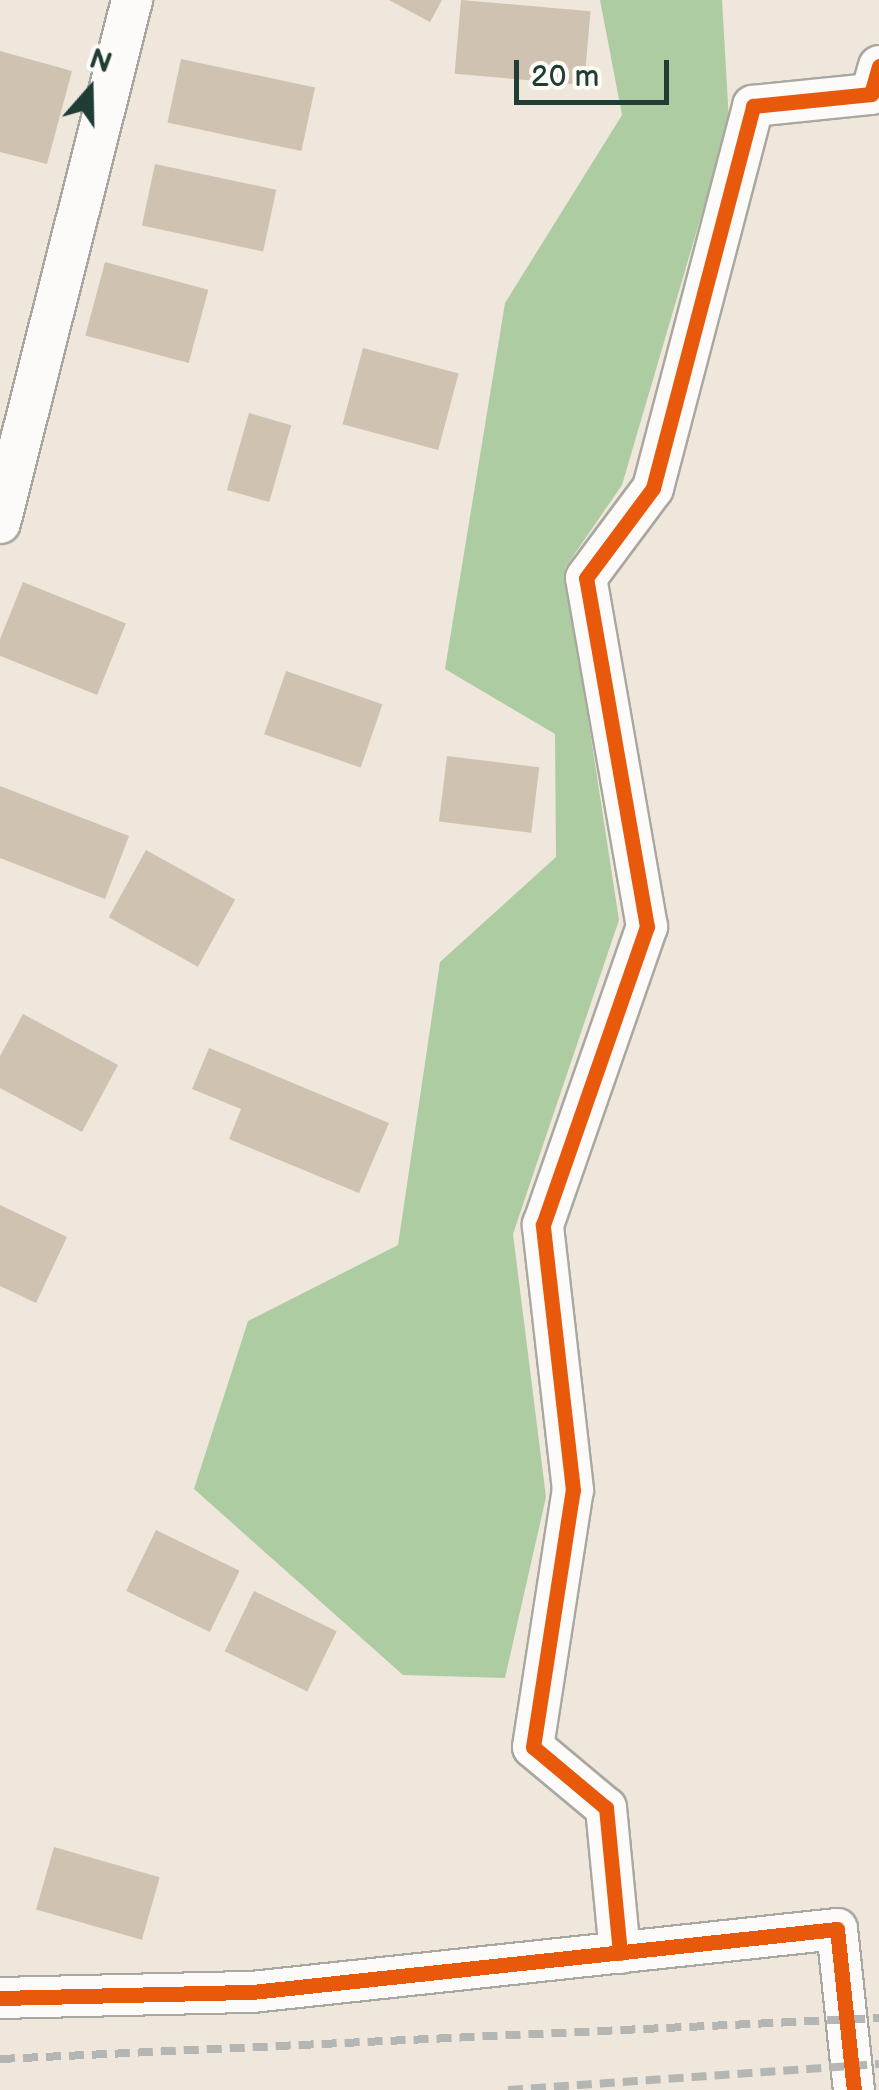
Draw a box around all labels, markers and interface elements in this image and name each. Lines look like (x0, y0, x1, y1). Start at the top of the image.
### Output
north arrow (40, 40, 140, 140)
scale bar (519, 40, 674, 102)
text: N (85, 42, 116, 80)
text: 20 m (531, 59, 599, 95)

